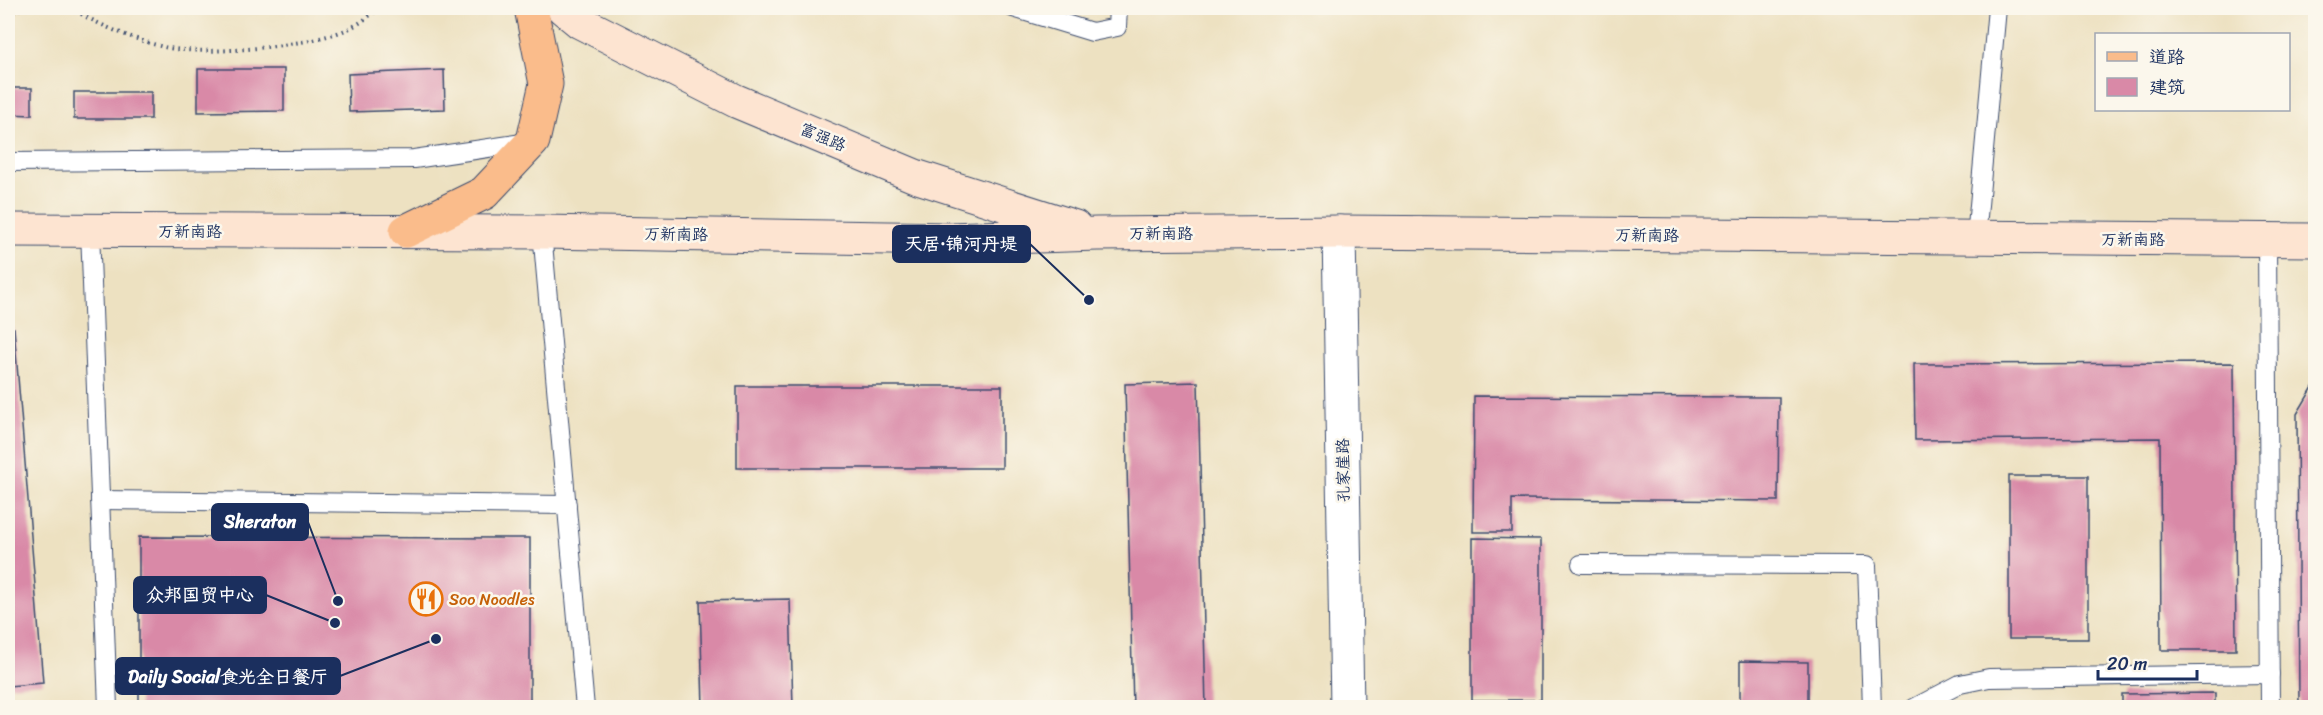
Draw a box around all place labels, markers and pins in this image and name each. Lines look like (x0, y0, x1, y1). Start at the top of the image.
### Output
callout: 天居·锦河丹堤 (893, 226, 1030, 262)
callout: Sheraton (212, 504, 308, 540)
callout: 众邦国贸中心 (134, 577, 266, 613)
restaurant icon: Soo Noodles (408, 581, 444, 617)
place label: Soo Noodles (449, 585, 535, 614)
callout: Daily Social食光全日餐厅 (116, 658, 340, 694)

